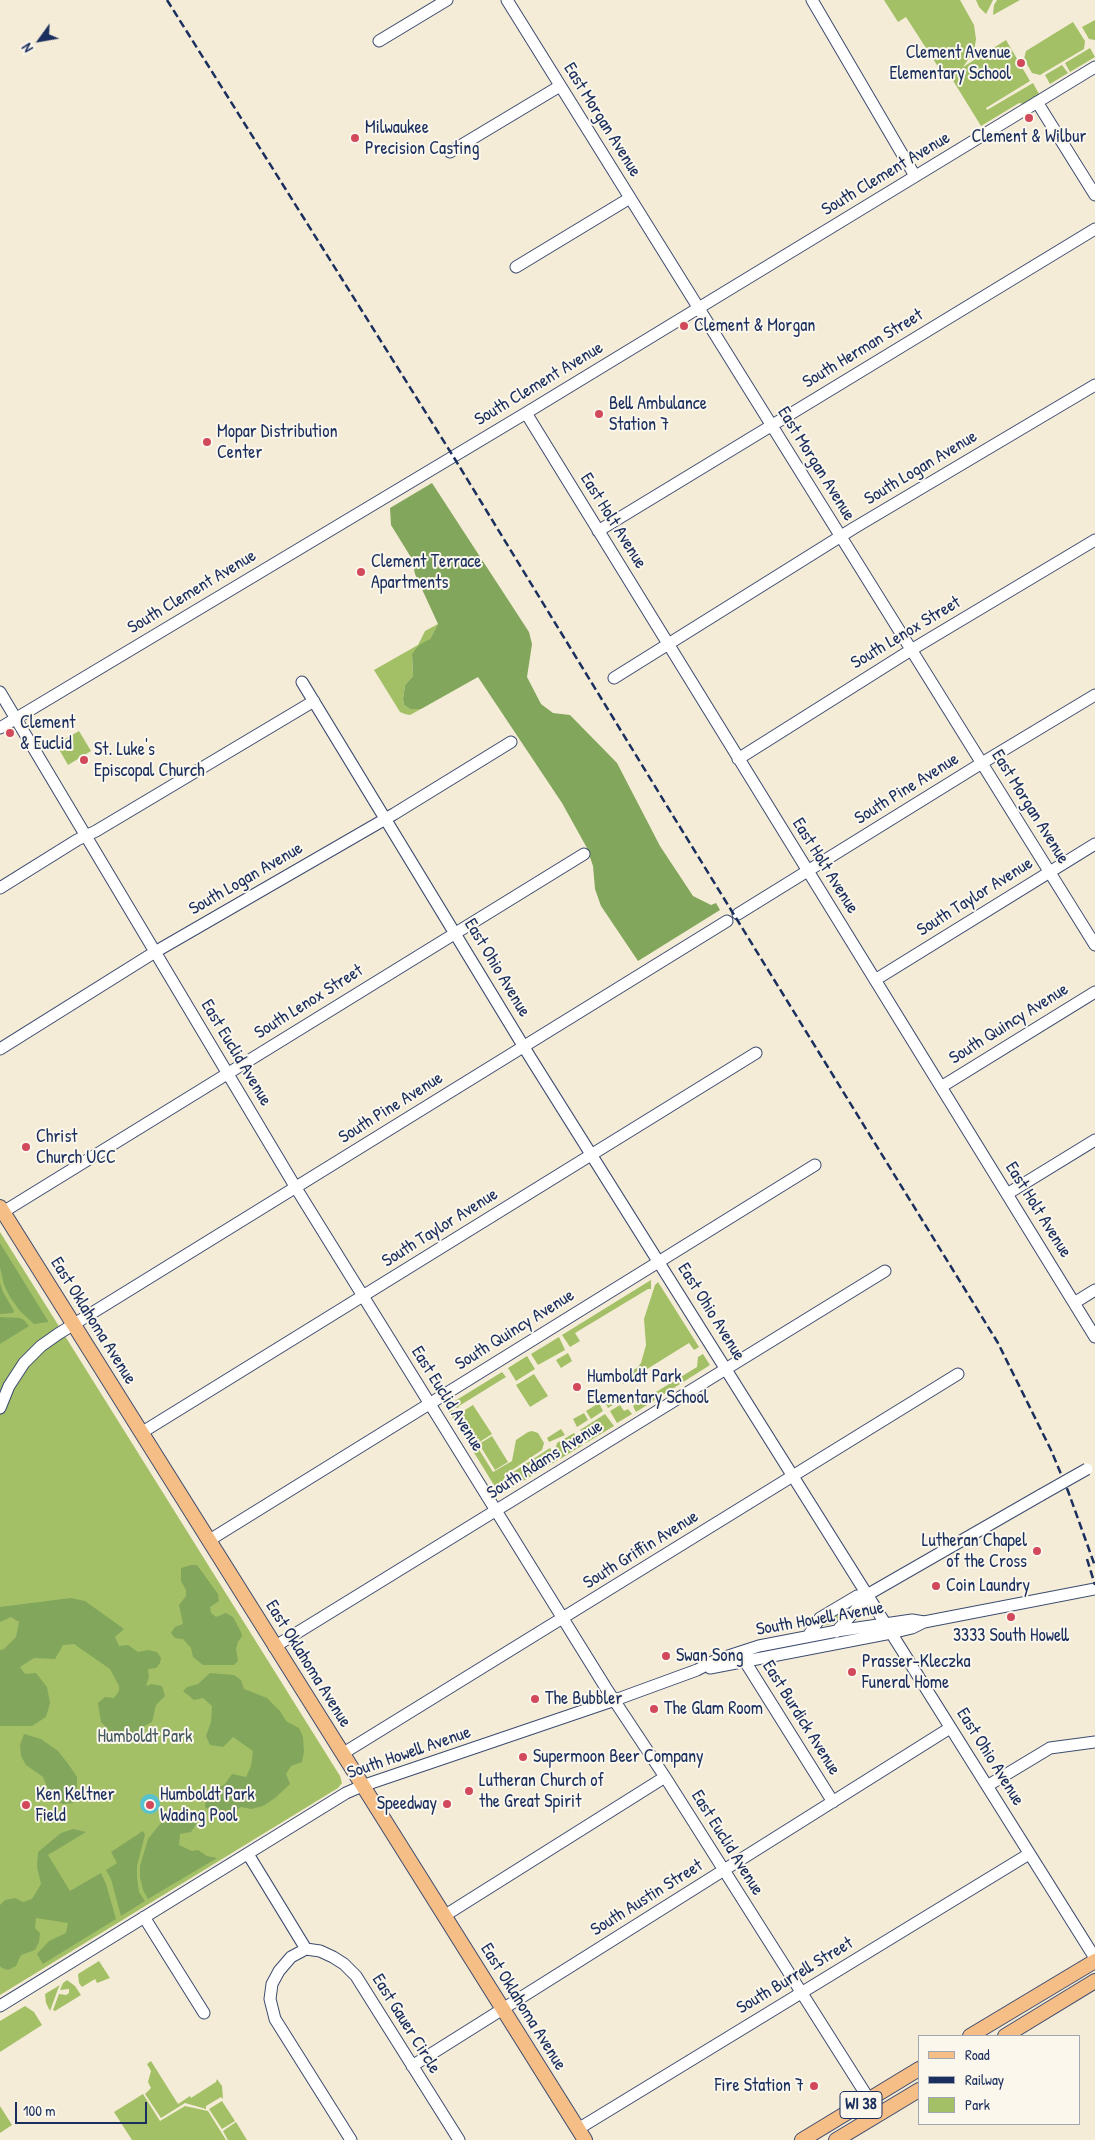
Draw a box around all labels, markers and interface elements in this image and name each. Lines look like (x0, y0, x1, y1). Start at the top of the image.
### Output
north arrow (15, 15, 65, 65)
text: N (17, 40, 37, 56)
place label: Clement Avenue Elementary School (890, 42, 1011, 84)
marker: Clement Avenue Elementary School (1015, 57, 1027, 69)
street label: East Morgan Avenue (558, 59, 646, 181)
marker: Clement & Wilbur (1023, 112, 1035, 124)
place label: Milwaukee Precision Casting (365, 117, 479, 160)
place label: Clement & Wilbur (972, 126, 1086, 148)
street label: South Clement Avenue (818, 127, 954, 221)
marker: Milwaukee Precision Casting (349, 132, 361, 144)
street label: South Herman Street (799, 305, 927, 393)
place label: Clement & Morgan (694, 315, 815, 337)
marker: Clement & Morgan (678, 320, 690, 332)
street label: South Clement Avenue (471, 337, 607, 431)
place label: Bell Ambulance Station 7 (609, 393, 707, 436)
street label: East Morgan Avenue (772, 403, 860, 525)
marker: Bell Ambulance Station 7 (593, 408, 605, 420)
place label: Mopar Distribution Center (217, 421, 338, 464)
street label: South Logan Avenue (861, 426, 981, 510)
marker: Mopar Distribution Center (201, 436, 213, 448)
street label: East Holt Avenue (575, 469, 651, 573)
street label: South Clement Avenue (124, 545, 260, 639)
place label: Clement Terrace Apartments (371, 551, 481, 594)
marker: Clement Terrace Apartments (355, 566, 367, 578)
street label: South Lenox Street (847, 592, 965, 674)
place label: Clement & Euclid (20, 712, 76, 754)
marker: Clement & Euclid (4, 727, 16, 739)
place label: St. Luke's Episcopal Church (94, 739, 205, 782)
street label: East Morgan Avenue (986, 746, 1074, 868)
street label: South Pine Avenue (851, 748, 963, 830)
marker: St. Luke's Episcopal Church (78, 754, 90, 766)
street label: East Holt Avenue (787, 814, 863, 918)
street label: South Logan Avenue (185, 838, 307, 920)
street label: South Taylor Avenue (913, 853, 1037, 941)
street label: East Ohio Avenue (459, 915, 535, 1021)
street label: South Lenox Street (251, 960, 367, 1044)
street label: South Quincy Avenue (946, 979, 1072, 1069)
street label: East Euclid Avenue (196, 996, 276, 1110)
street label: South Pine Avenue (335, 1067, 447, 1149)
place label: Christ Church UCC (36, 1126, 116, 1168)
marker: Christ Church UCC (20, 1141, 32, 1153)
street label: East Holt Avenue (1000, 1158, 1076, 1262)
street label: South Taylor Avenue (378, 1184, 502, 1272)
street label: East Oklahoma Avenue (45, 1254, 141, 1388)
street label: East Ohio Avenue (672, 1259, 750, 1365)
street label: South Quincy Avenue (452, 1285, 578, 1375)
street label: East Euclid Avenue (406, 1342, 488, 1456)
place label: Humboldt Park Elementary School (587, 1366, 708, 1408)
marker: Humboldt Park Elementary School (571, 1381, 583, 1393)
street label: South Adams Avenue (483, 1416, 607, 1504)
street label: South Griffin Avenue (579, 1506, 703, 1594)
place label: Lutheran Chapel of the Cross (922, 1530, 1027, 1572)
marker: Lutheran Chapel of the Cross (1031, 1545, 1043, 1557)
place label: Coin Laundry (946, 1575, 1030, 1597)
marker: Coin Laundry (930, 1580, 942, 1592)
street label: East Oklahoma Avenue (260, 1597, 356, 1731)
street label: South Howell Avenue (754, 1597, 886, 1641)
marker: 3333 South Howell (1005, 1611, 1017, 1623)
place label: 3333 South Howell (953, 1625, 1069, 1647)
place label: Swan Song (676, 1645, 744, 1667)
marker: Swan Song (660, 1650, 672, 1662)
place label: Prasser-Kleczka Funeral Home (862, 1651, 970, 1694)
street label: East Burdick Avenue (757, 1657, 845, 1779)
marker: Prasser-Kleczka Funeral Home (846, 1666, 858, 1678)
place label: The Bubbler (545, 1688, 622, 1710)
marker: The Bubbler (529, 1693, 541, 1705)
place label: The Glam Room (664, 1698, 763, 1720)
marker: The Glam Room (648, 1703, 660, 1715)
street label: East Ohio Avenue (951, 1704, 1029, 1810)
street label: South Howell Avenue (344, 1722, 474, 1784)
park label: Humboldt Park (98, 1726, 192, 1748)
place label: Supermoon Beer Company (533, 1746, 704, 1768)
marker: Supermoon Beer Company (517, 1751, 529, 1763)
place label: Lutheran Church of the Great Spirit (479, 1770, 604, 1812)
place label: Ken Keltner Field (36, 1784, 115, 1826)
place label: Humboldt Park Wading Pool (160, 1784, 255, 1826)
marker: Lutheran Church of the Great Spirit (463, 1785, 475, 1797)
street label: East Euclid Avenue (686, 1786, 768, 1900)
place label: Speedway (377, 1793, 437, 1815)
marker: Speedway (441, 1798, 453, 1810)
marker: Ken Keltner Field (20, 1799, 32, 1811)
marker: Humboldt Park Wading Pool (144, 1799, 156, 1811)
street label: South Austin Street (587, 1855, 707, 1941)
street label: South Burrell Street (733, 1933, 857, 2019)
street label: East Oklahoma Avenue (475, 1940, 571, 2074)
street label: East Gauer Circle (367, 1970, 445, 2078)
legend (918, 2035, 1080, 2125)
text: Road (965, 2044, 990, 2065)
text: Railway (965, 2069, 1004, 2090)
place label: Fire Station 7 (715, 2075, 804, 2097)
marker: Fire Station 7 (808, 2080, 820, 2092)
scale bar (18, 2092, 150, 2124)
road number: WI 38 (840, 2092, 882, 2118)
text: Park (965, 2094, 990, 2115)
text: 100 m (23, 2100, 56, 2121)

